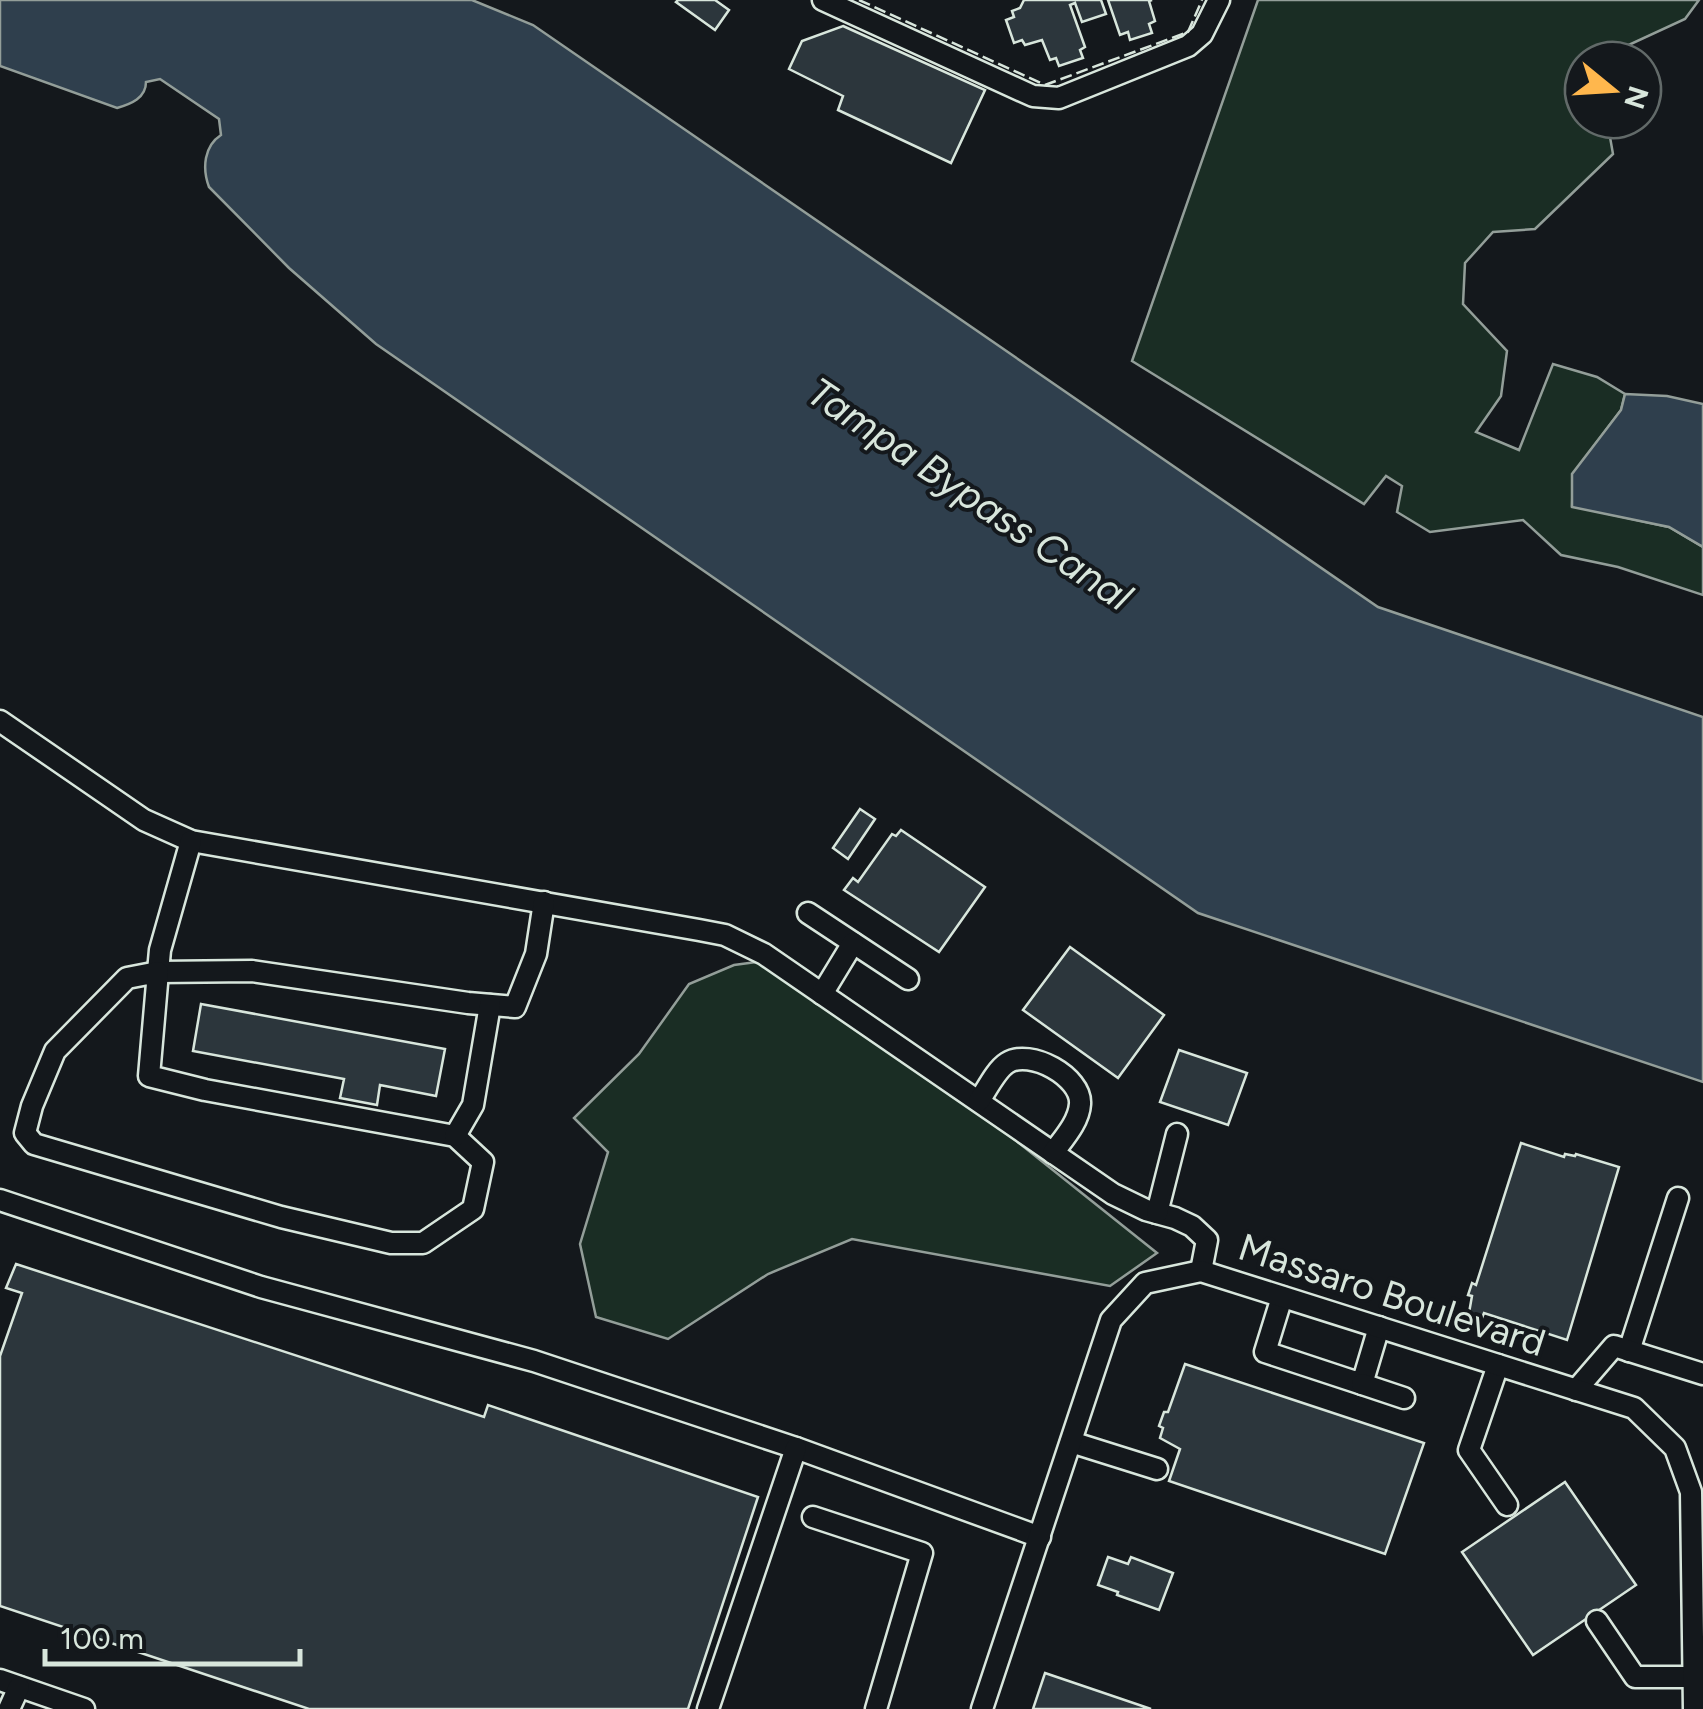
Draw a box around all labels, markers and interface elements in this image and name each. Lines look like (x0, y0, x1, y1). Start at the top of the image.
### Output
north arrow (1563, 40, 1663, 140)
text: N (1617, 82, 1656, 113)
water label: Tampa Bypass Canal (799, 368, 1142, 621)
street label: Massaro Boulevard (1233, 1224, 1551, 1366)
scale bar (45, 1604, 300, 1666)
text: 100 m (60, 1620, 144, 1657)

